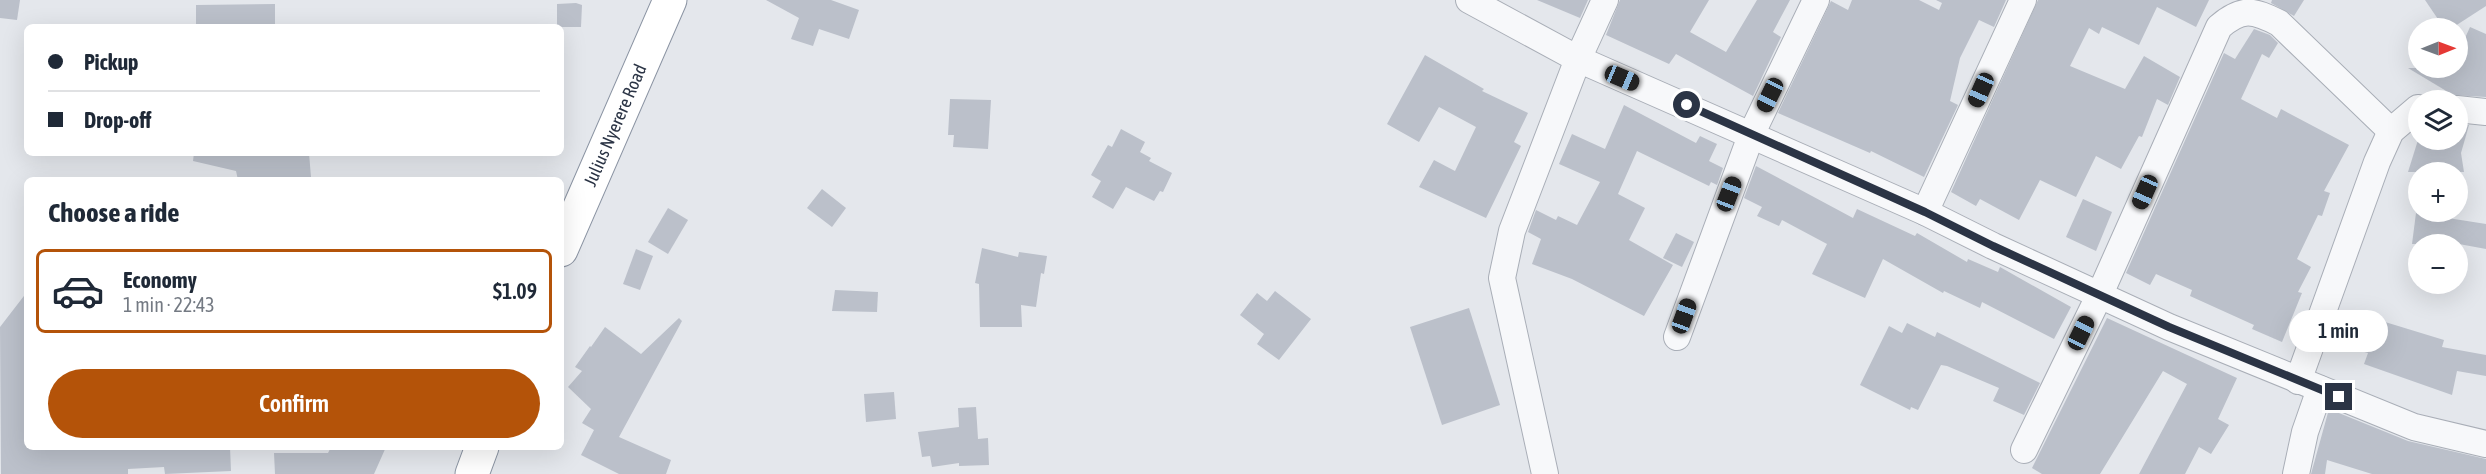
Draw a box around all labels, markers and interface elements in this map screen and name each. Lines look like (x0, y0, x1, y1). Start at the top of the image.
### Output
north arrow (2408, 18, 2468, 78)
map controls (2408, 18, 2468, 294)
text: Pickup (84, 49, 139, 75)
street label: Julius Nyerere Road (579, 61, 651, 189)
car (1602, 63, 1642, 93)
car (1965, 70, 1997, 110)
car (1754, 75, 1786, 115)
button: layers (2408, 90, 2468, 150)
route start (1673, 91, 1700, 118)
text: Drop-off (84, 107, 151, 133)
button: + (2408, 162, 2468, 222)
car (2129, 172, 2161, 212)
car (1714, 174, 1744, 214)
text: Choose a ride (48, 197, 180, 228)
button: − (2408, 234, 2468, 294)
icon: car (51, 264, 105, 318)
text: Economy (123, 267, 197, 293)
text: $1.09 (493, 278, 537, 304)
text: 1 min · 22:43 (123, 293, 215, 316)
car (1669, 296, 1699, 336)
callout: 1 min (2290, 310, 2388, 352)
car (2065, 313, 2097, 353)
text: 1 min (2318, 319, 2359, 342)
button: Confirm (48, 369, 540, 438)
route end (2325, 383, 2352, 410)

